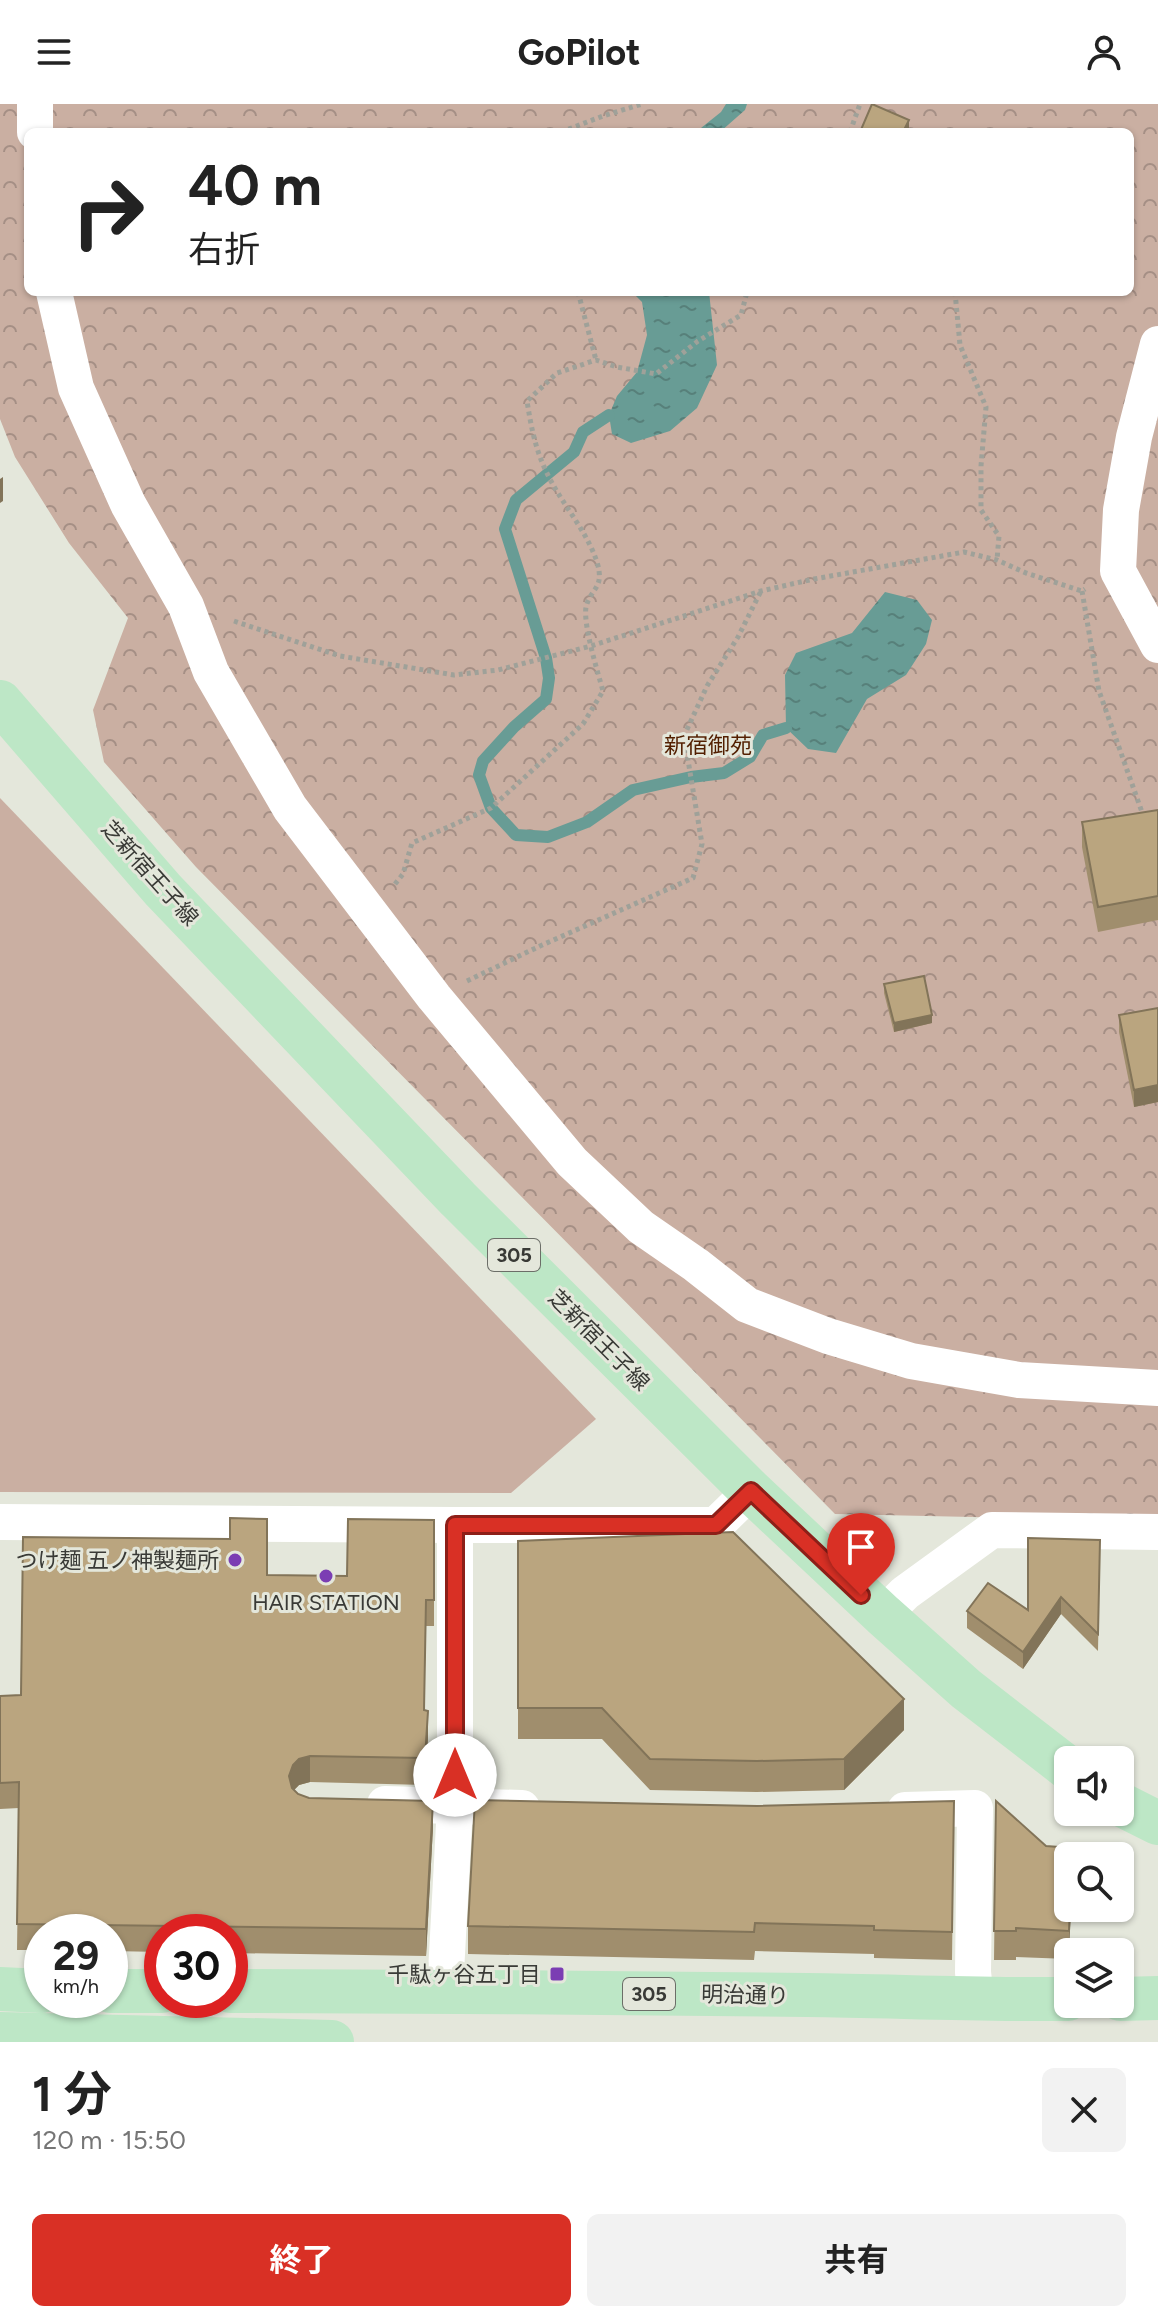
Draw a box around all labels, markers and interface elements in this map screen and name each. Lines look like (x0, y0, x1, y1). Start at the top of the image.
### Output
icon: menu (32, 30, 76, 74)
icon: person (1082, 30, 1126, 74)
text: GoPilot (517, 31, 641, 74)
text: 40 m (188, 152, 322, 219)
icon: right (56, 160, 160, 264)
text: 右折 (188, 228, 260, 271)
park label: 新宿御苑 (664, 732, 752, 759)
street label: 芝新宿王子線 (96, 815, 204, 931)
road number: 305 (488, 1239, 540, 1271)
street label: 芝新宿王子線 (543, 1284, 655, 1396)
pin (827, 1513, 895, 1595)
icon: arrive (839, 1525, 883, 1569)
place label: つけ麺 五ノ神製麺所 (16, 1547, 219, 1574)
marker: つけ麺 五ノ神製麺所 (226, 1551, 244, 1569)
marker: HAIR STATION (317, 1567, 335, 1585)
place label: HAIR STATION (252, 1589, 400, 1616)
position arrow (413, 1733, 497, 1817)
map controls (1054, 1746, 1134, 2018)
button: sound (1054, 1746, 1134, 1826)
button: search (1054, 1842, 1134, 1922)
speed limit sign: 30 (144, 1914, 248, 2018)
text: 29 (53, 1932, 99, 1980)
button: layers (1054, 1938, 1134, 2018)
place label: 千駄ヶ谷五丁目 (387, 1961, 541, 1988)
marker: 千駄ヶ谷五丁目 (548, 1965, 566, 1983)
text: km/h (53, 1974, 99, 1998)
road number: 305 (623, 1978, 675, 2010)
street label: 明治通り (701, 1981, 789, 2009)
text: 1 分 (32, 2065, 112, 2123)
button: close (1042, 2068, 1126, 2152)
text: 120 m · 15:50 (32, 2124, 186, 2156)
button: 終了 (32, 2214, 571, 2306)
button: 共有 (587, 2214, 1126, 2306)

